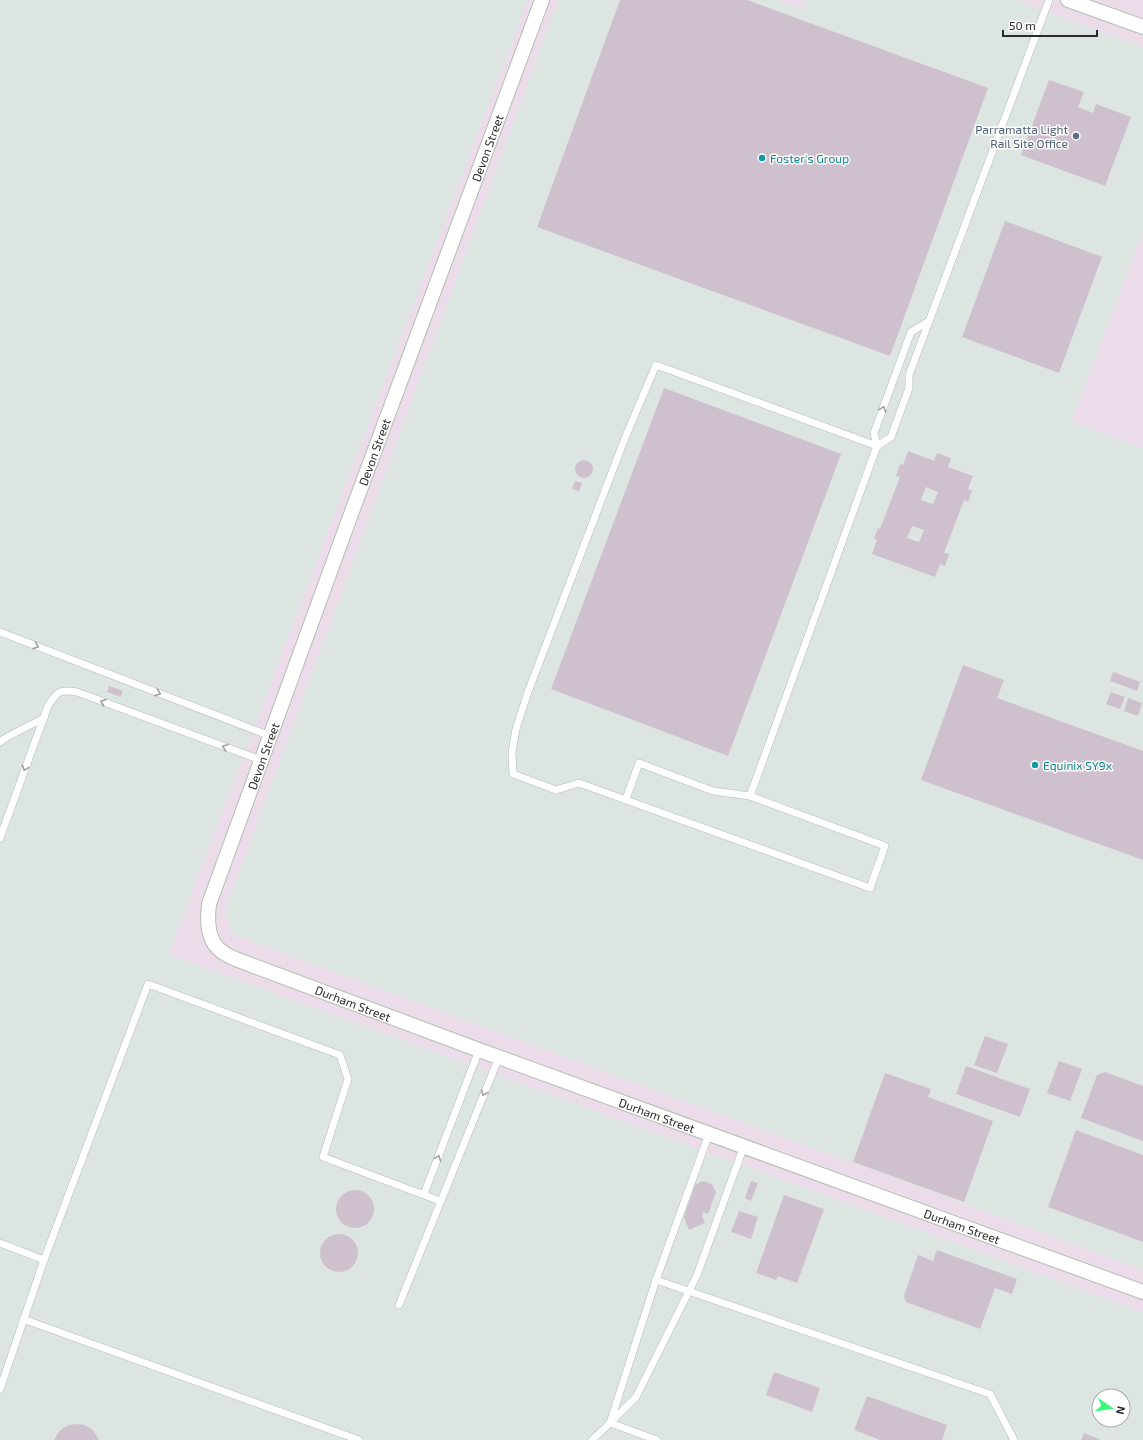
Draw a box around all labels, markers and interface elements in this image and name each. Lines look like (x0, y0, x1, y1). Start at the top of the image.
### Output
scale bar (1003, 12, 1097, 38)
text: 50 m (1009, 18, 1036, 32)
street label: Devon Street (468, 112, 506, 184)
place label: Parramatta Light Rail Site Office (975, 122, 1068, 150)
marker: Parramatta Light Rail Site Office (1071, 131, 1081, 141)
place label: Foster's Group (770, 151, 849, 165)
marker: Foster's Group (757, 153, 767, 163)
one-way arrow (878, 406, 886, 413)
street label: Devon Street (355, 416, 393, 488)
one-way arrow (33, 642, 40, 650)
one-way arrow (154, 688, 161, 696)
one-way arrow (99, 698, 106, 706)
street label: Devon Street (244, 720, 282, 792)
one-way arrow (221, 743, 228, 751)
place label: Equinix SY9x (1043, 758, 1113, 772)
marker: Equinix SY9x (1030, 760, 1040, 770)
one-way arrow (22, 765, 30, 772)
street label: Durham Street (313, 982, 393, 1024)
one-way arrow (481, 1089, 489, 1097)
street label: Durham Street (617, 1095, 697, 1135)
one-way arrow (433, 1154, 441, 1161)
street label: Durham Street (922, 1206, 1002, 1246)
north arrow (1091, 1388, 1131, 1428)
text: N (1114, 1405, 1128, 1416)

